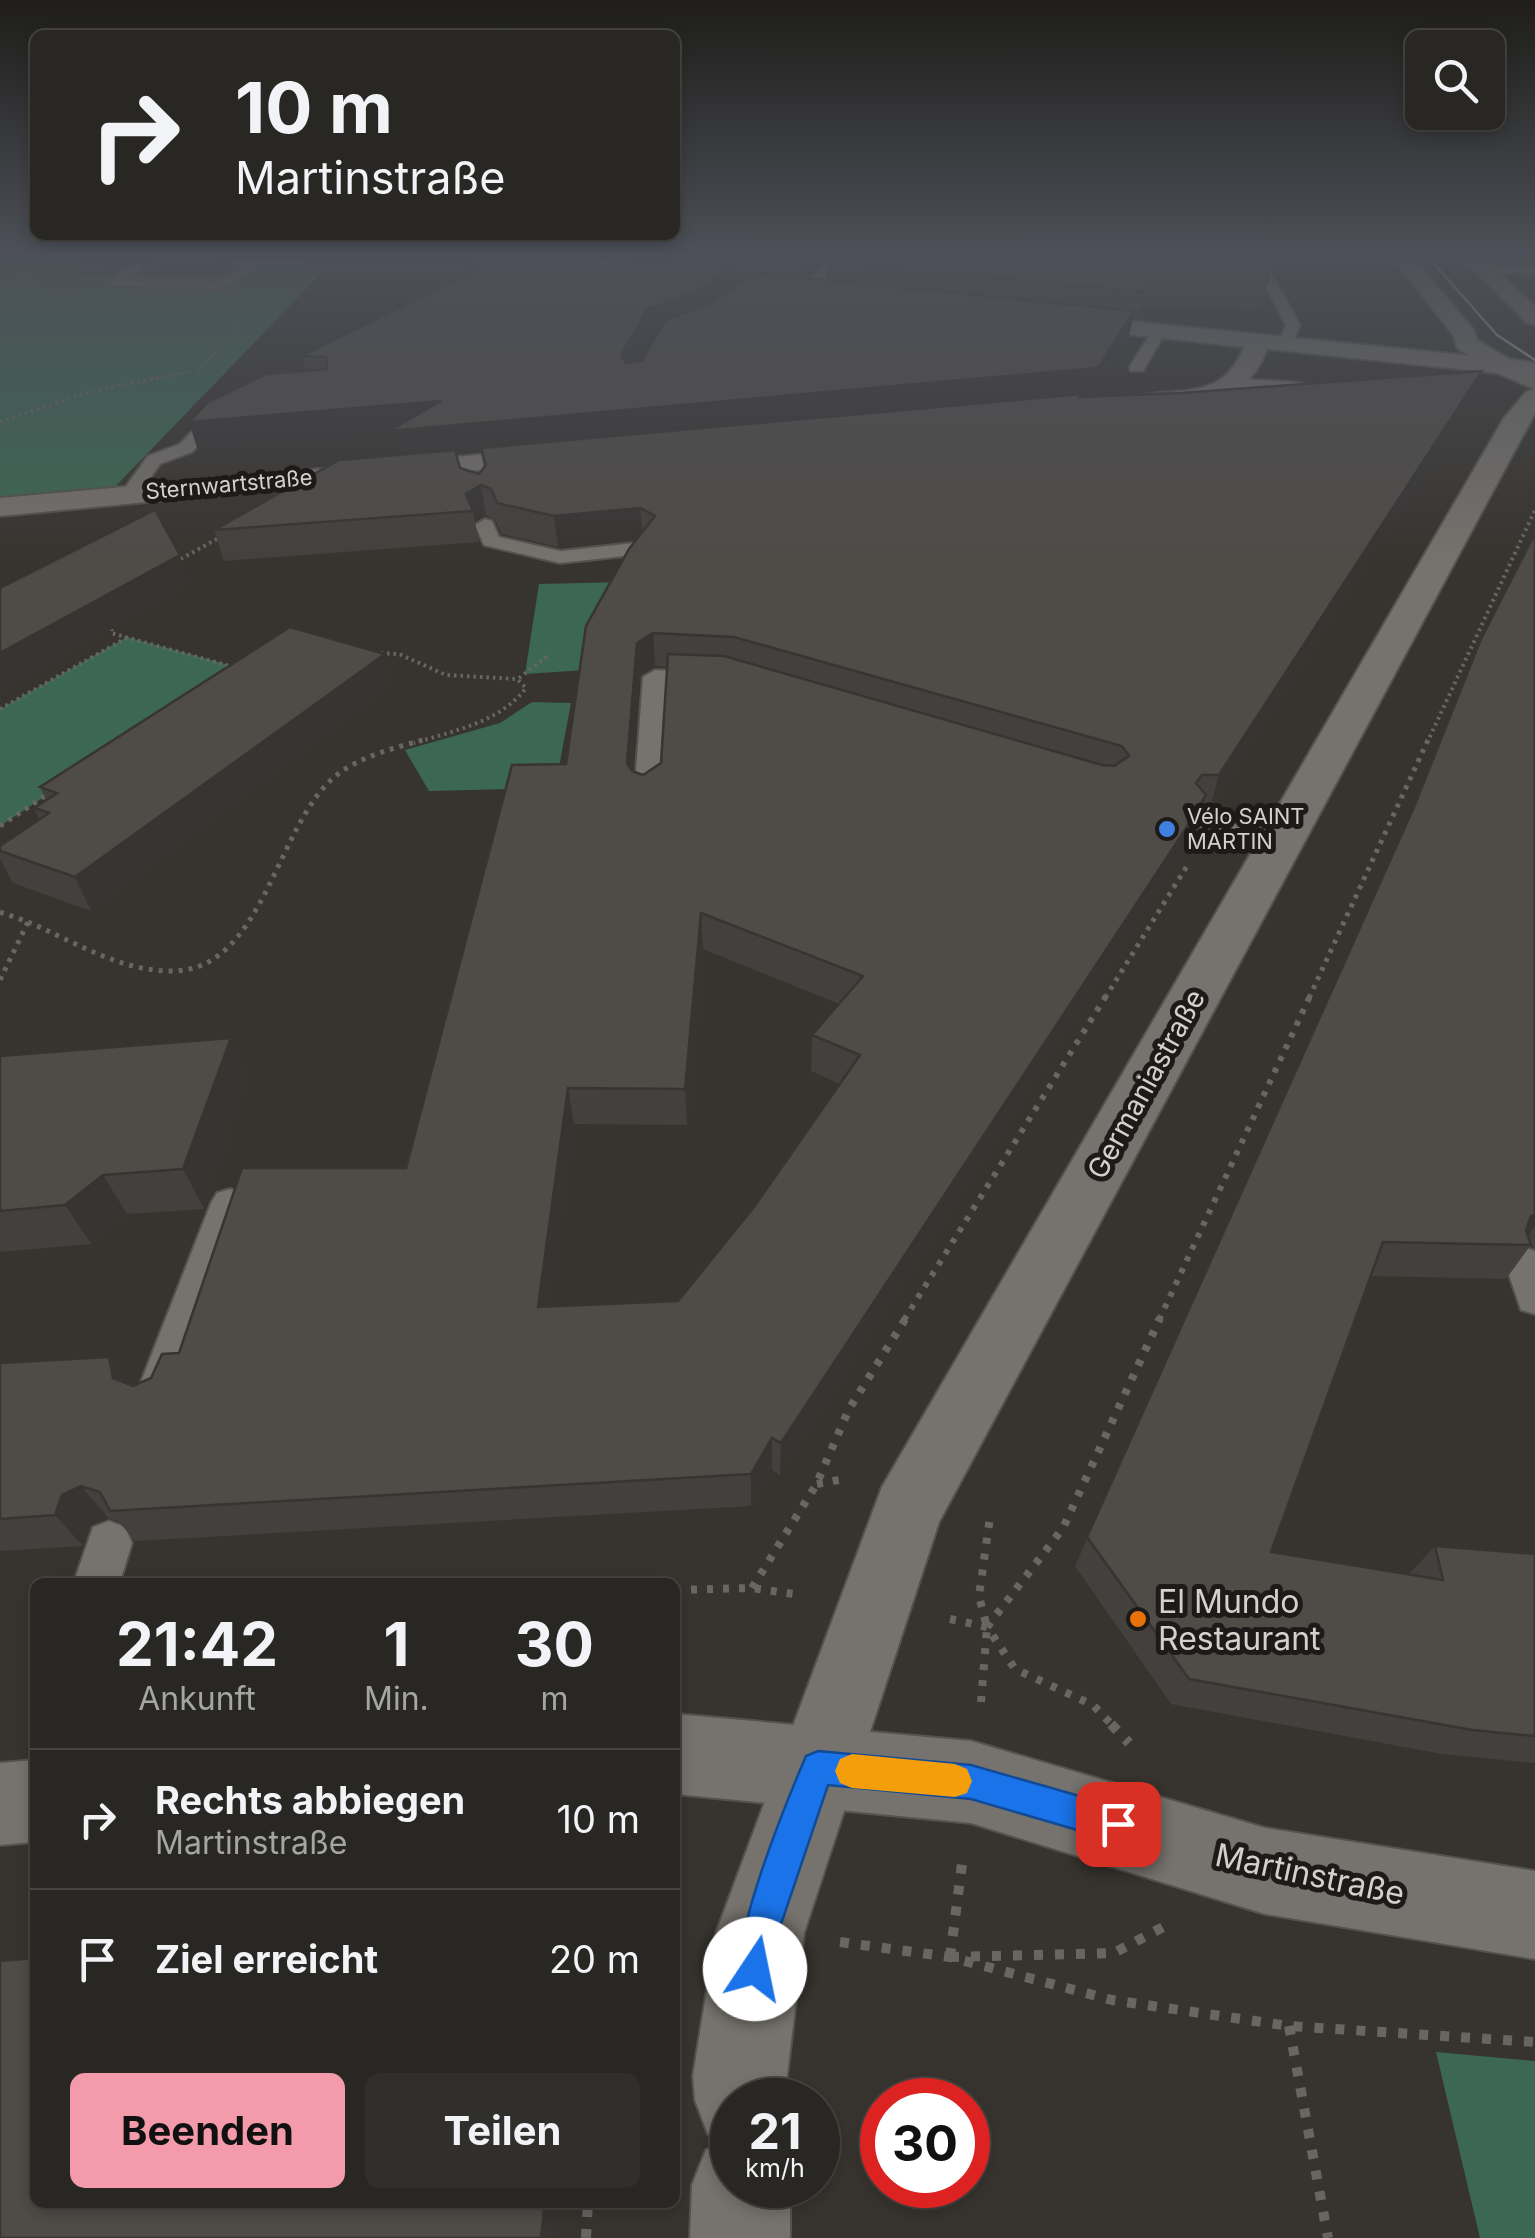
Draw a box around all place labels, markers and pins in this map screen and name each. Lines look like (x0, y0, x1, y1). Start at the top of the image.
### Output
place label: Vélo SAINT MARTIN (1187, 803, 1305, 854)
marker: Vélo SAINT MARTIN (1156, 818, 1178, 840)
place label: El Mundo Restaurant (1158, 1582, 1321, 1658)
marker: El Mundo Restaurant (1127, 1608, 1149, 1630)
pin (1076, 1782, 1161, 1867)

